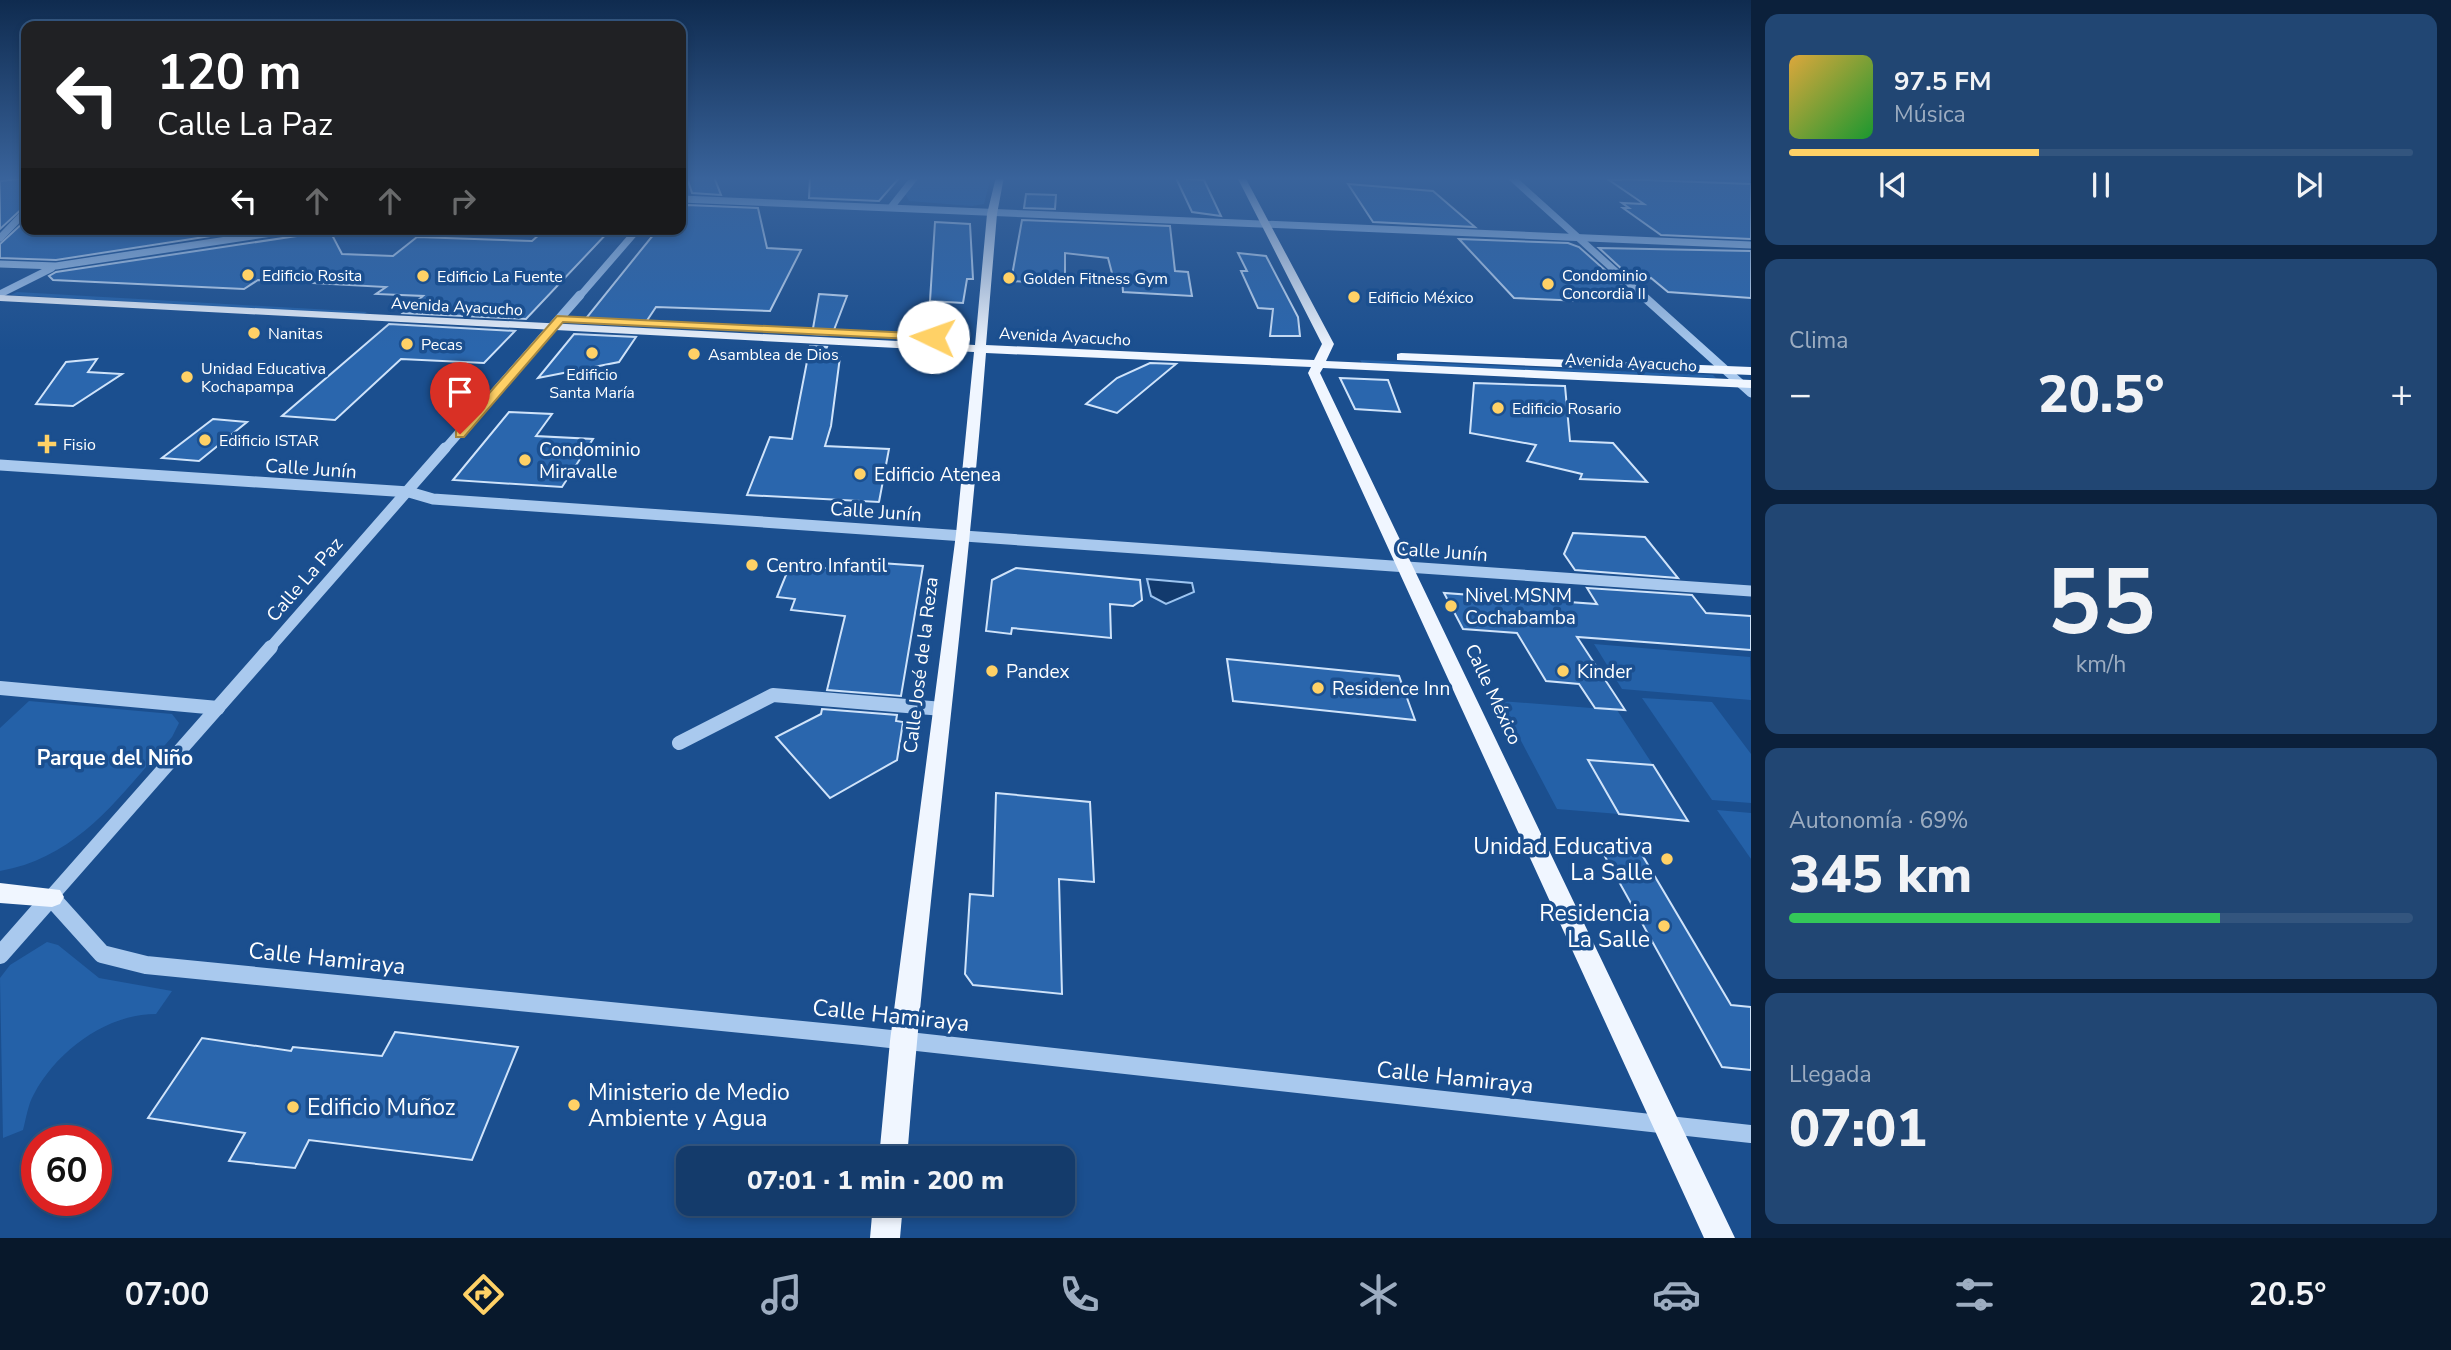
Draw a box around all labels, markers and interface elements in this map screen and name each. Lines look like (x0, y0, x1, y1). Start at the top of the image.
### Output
text: 120 m (157, 39, 301, 106)
icon: left (42, 49, 133, 140)
text: 97.5 FM (1894, 64, 1991, 99)
text: Música (1894, 99, 1966, 130)
text: Calle La Paz (157, 103, 333, 146)
icon: previous (1874, 166, 1912, 204)
icon: pause (2082, 166, 2120, 204)
icon: next (2290, 166, 2328, 204)
icon: left (225, 182, 263, 220)
icon: ahead (298, 182, 336, 220)
icon: ahead (371, 182, 409, 220)
icon: right (444, 182, 482, 220)
place label: Edificio Rosita (262, 265, 362, 287)
place label: Condominio Concordia II (1562, 265, 1648, 305)
place label: Edificio La Fuente (437, 266, 563, 288)
marker: Edificio Rosita (240, 267, 256, 283)
marker: Edificio La Fuente (415, 268, 431, 284)
place label: Golden Fitness Gym (1023, 268, 1168, 290)
marker: Golden Fitness Gym (1001, 270, 1017, 286)
marker: Condominio Concordia II (1540, 276, 1556, 292)
place label: Edificio México (1368, 287, 1474, 309)
marker: Edificio México (1346, 289, 1362, 305)
street label: Avenida Ayacucho (390, 293, 524, 321)
position arrow (896, 300, 970, 374)
place label: Nanitas (268, 323, 323, 345)
street label: Avenida Ayacucho (998, 323, 1132, 351)
marker: Nanitas (246, 325, 262, 341)
text: Clima (1789, 325, 1849, 356)
place label: Pecas (421, 334, 463, 356)
marker: Pecas (399, 336, 415, 352)
place label: Asamblea de Dios (708, 344, 839, 366)
marker: Edificio Santa María (584, 345, 600, 361)
marker: Asamblea de Dios (686, 346, 702, 362)
street label: Avenida Ayacucho (1564, 349, 1698, 377)
place label: Unidad Educativa Kochapampa (201, 358, 326, 398)
text: 20.5° (2037, 359, 2165, 430)
pin (430, 362, 490, 434)
place label: Edificio Santa María (549, 364, 635, 404)
marker: Unidad Educativa Kochapampa (179, 369, 195, 385)
text: − (1789, 369, 1812, 420)
text: + (2390, 369, 2413, 420)
icon: arrive (441, 373, 479, 411)
place label: Edificio Rosario (1512, 398, 1621, 420)
marker: Edificio Rosario (1490, 400, 1506, 416)
place label: Edificio ISTAR (219, 430, 319, 452)
marker: Edificio ISTAR (197, 432, 213, 448)
marker: Fisio (37, 434, 57, 454)
place label: Fisio (63, 434, 96, 456)
place label: Condominio Miravalle (539, 437, 641, 485)
marker: Condominio Miravalle (517, 452, 533, 468)
street label: Calle Junín (264, 453, 357, 485)
place label: Edificio Atenea (874, 462, 1001, 488)
marker: Edificio Atenea (852, 466, 868, 482)
street label: Calle Junín (829, 496, 922, 528)
street label: Calle La Paz (261, 532, 349, 628)
street label: Calle Junín (1395, 536, 1488, 568)
text: 55 (2046, 541, 2156, 665)
place label: Centro Infantil (766, 553, 888, 579)
marker: Centro Infantil (744, 557, 760, 573)
street label: Calle José de la Reza (897, 575, 945, 755)
place label: Nivel MSNM Cochabamba (1465, 583, 1576, 631)
marker: Nivel MSNM Cochabamba (1443, 598, 1459, 614)
street label: Calle México (1458, 640, 1528, 749)
text: km/h (2076, 649, 2126, 680)
place label: Pandex (1006, 659, 1070, 685)
place label: Kinder (1577, 659, 1632, 685)
marker: Pandex (984, 663, 1000, 679)
marker: Kinder (1555, 663, 1571, 679)
place label: Residence Inn (1332, 676, 1450, 702)
marker: Residence Inn (1310, 680, 1326, 696)
district label: Parque del Niño (37, 744, 193, 772)
text: Autonomía · 69% (1789, 805, 1969, 836)
place label: Unidad Educativa La Salle (1473, 831, 1653, 888)
text: 345 km (1789, 839, 1972, 910)
marker: Unidad Educativa La Salle (1659, 851, 1675, 867)
place label: Residencia La Salle (1539, 898, 1650, 955)
marker: Residencia La Salle (1656, 918, 1672, 934)
street label: Calle Hamiraya (247, 935, 407, 982)
street label: Calle Hamiraya (811, 992, 971, 1039)
street label: Calle Hamiraya (1375, 1054, 1535, 1101)
text: Llegada (1789, 1059, 1872, 1090)
place label: Ministerio de Medio Ambiente y Agua (588, 1077, 790, 1134)
place label: Edificio Muñoz (307, 1092, 456, 1123)
text: 07:01 (1789, 1093, 1927, 1164)
marker: Ministerio de Medio Ambiente y Agua (566, 1097, 582, 1113)
marker: Edificio Muñoz (285, 1099, 301, 1115)
speed limit sign: 60 (21, 1125, 112, 1216)
text: 07:01 · 1 min · 200 m (747, 1163, 1004, 1198)
icon: directions (459, 1270, 508, 1319)
icon: music (757, 1270, 806, 1319)
icon: phone (1055, 1270, 1104, 1319)
icon: climate (1354, 1270, 1403, 1319)
icon: car (1652, 1270, 1701, 1319)
icon: filters (1950, 1270, 1999, 1319)
text: 07:00 (125, 1273, 209, 1316)
text: 20.5° (2249, 1273, 2326, 1316)

